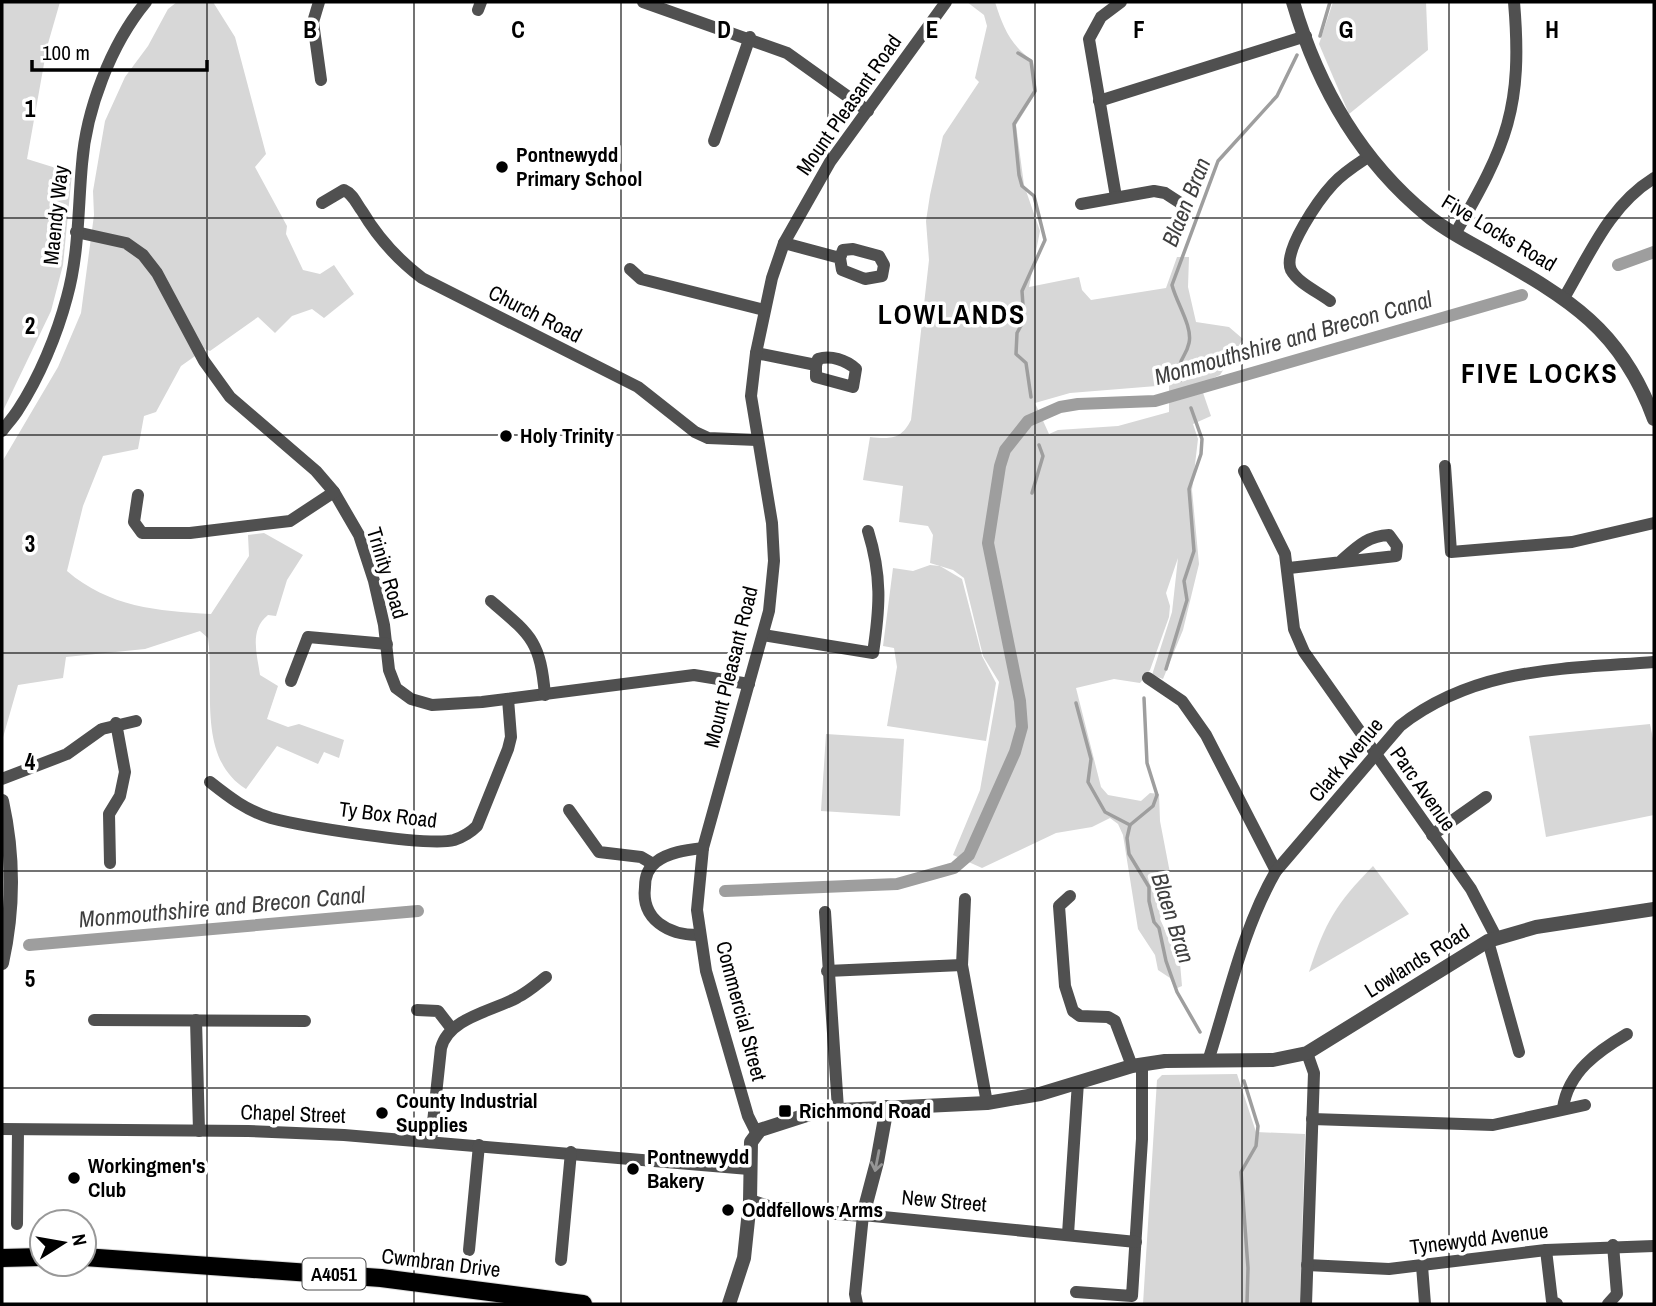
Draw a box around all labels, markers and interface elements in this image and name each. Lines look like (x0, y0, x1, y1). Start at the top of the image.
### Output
text: B (303, 14, 317, 45)
text: C (511, 14, 525, 45)
text: D (717, 14, 731, 45)
text: E (926, 14, 938, 45)
text: F (1133, 14, 1145, 45)
text: G (1339, 14, 1353, 45)
text: H (1545, 14, 1559, 45)
scale bar (32, 28, 206, 72)
street label: Mount Pleasant Road (789, 29, 908, 181)
text: 100 m (42, 38, 90, 67)
text: 1 (25, 93, 36, 124)
place label: Pontnewydd Primary School (516, 140, 642, 193)
water label: Blaen Bran (1154, 153, 1217, 251)
marker: Pontnewydd Primary School (494, 159, 510, 175)
street label: Maendy Way (36, 163, 75, 266)
street label: Five Locks Road (1436, 187, 1562, 278)
street label: Church Road (483, 278, 587, 350)
water label: Monmouthshire and Brecon Canal (1151, 283, 1436, 392)
district label: LOWLANDS (878, 295, 1026, 333)
text: 2 (25, 310, 35, 341)
district label: FIVE LOCKS (1461, 354, 1619, 392)
place label: Holy Trinity (520, 421, 614, 450)
marker: Holy Trinity (498, 428, 514, 444)
street label: Trinity Road (360, 524, 415, 622)
text: 3 (25, 528, 35, 559)
street label: Mount Pleasant Road (696, 583, 765, 751)
street label: Clark Avenue (1302, 711, 1390, 808)
street label: Parc Avenue (1384, 741, 1463, 837)
text: 4 (25, 746, 36, 777)
street label: Ty Box Road (337, 794, 439, 835)
water label: Blaen Bran (1144, 869, 1203, 967)
water label: Monmouthshire and Brecon Canal (78, 878, 367, 934)
street label: Lowlands Road (1359, 917, 1475, 1004)
street label: Commercial Street (709, 938, 774, 1084)
text: 5 (25, 963, 35, 994)
place label: County Industrial Supplies (396, 1086, 538, 1139)
place label: Richmond Road (799, 1096, 931, 1125)
street label: Chapel Street (240, 1097, 346, 1130)
marker: Richmond Road (777, 1103, 793, 1119)
marker: County Industrial Supplies (374, 1105, 390, 1121)
place label: Pontnewydd Bakery (647, 1142, 749, 1195)
one-way arrow (870, 1149, 884, 1172)
place label: Workingmen's Club (88, 1151, 206, 1204)
marker: Pontnewydd Bakery (625, 1161, 641, 1177)
marker: Workingmen's Club (66, 1170, 82, 1186)
street label: New Street (900, 1182, 988, 1219)
place label: Oddfellows Arms (742, 1195, 883, 1224)
marker: Oddfellows Arms (720, 1202, 736, 1218)
north arrow (28, 1208, 98, 1278)
street label: Tynewydd Avenue (1408, 1216, 1550, 1261)
text: N (66, 1232, 94, 1248)
street label: Cwmbran Drive (380, 1241, 502, 1284)
road number: A4051 (302, 1258, 366, 1290)

